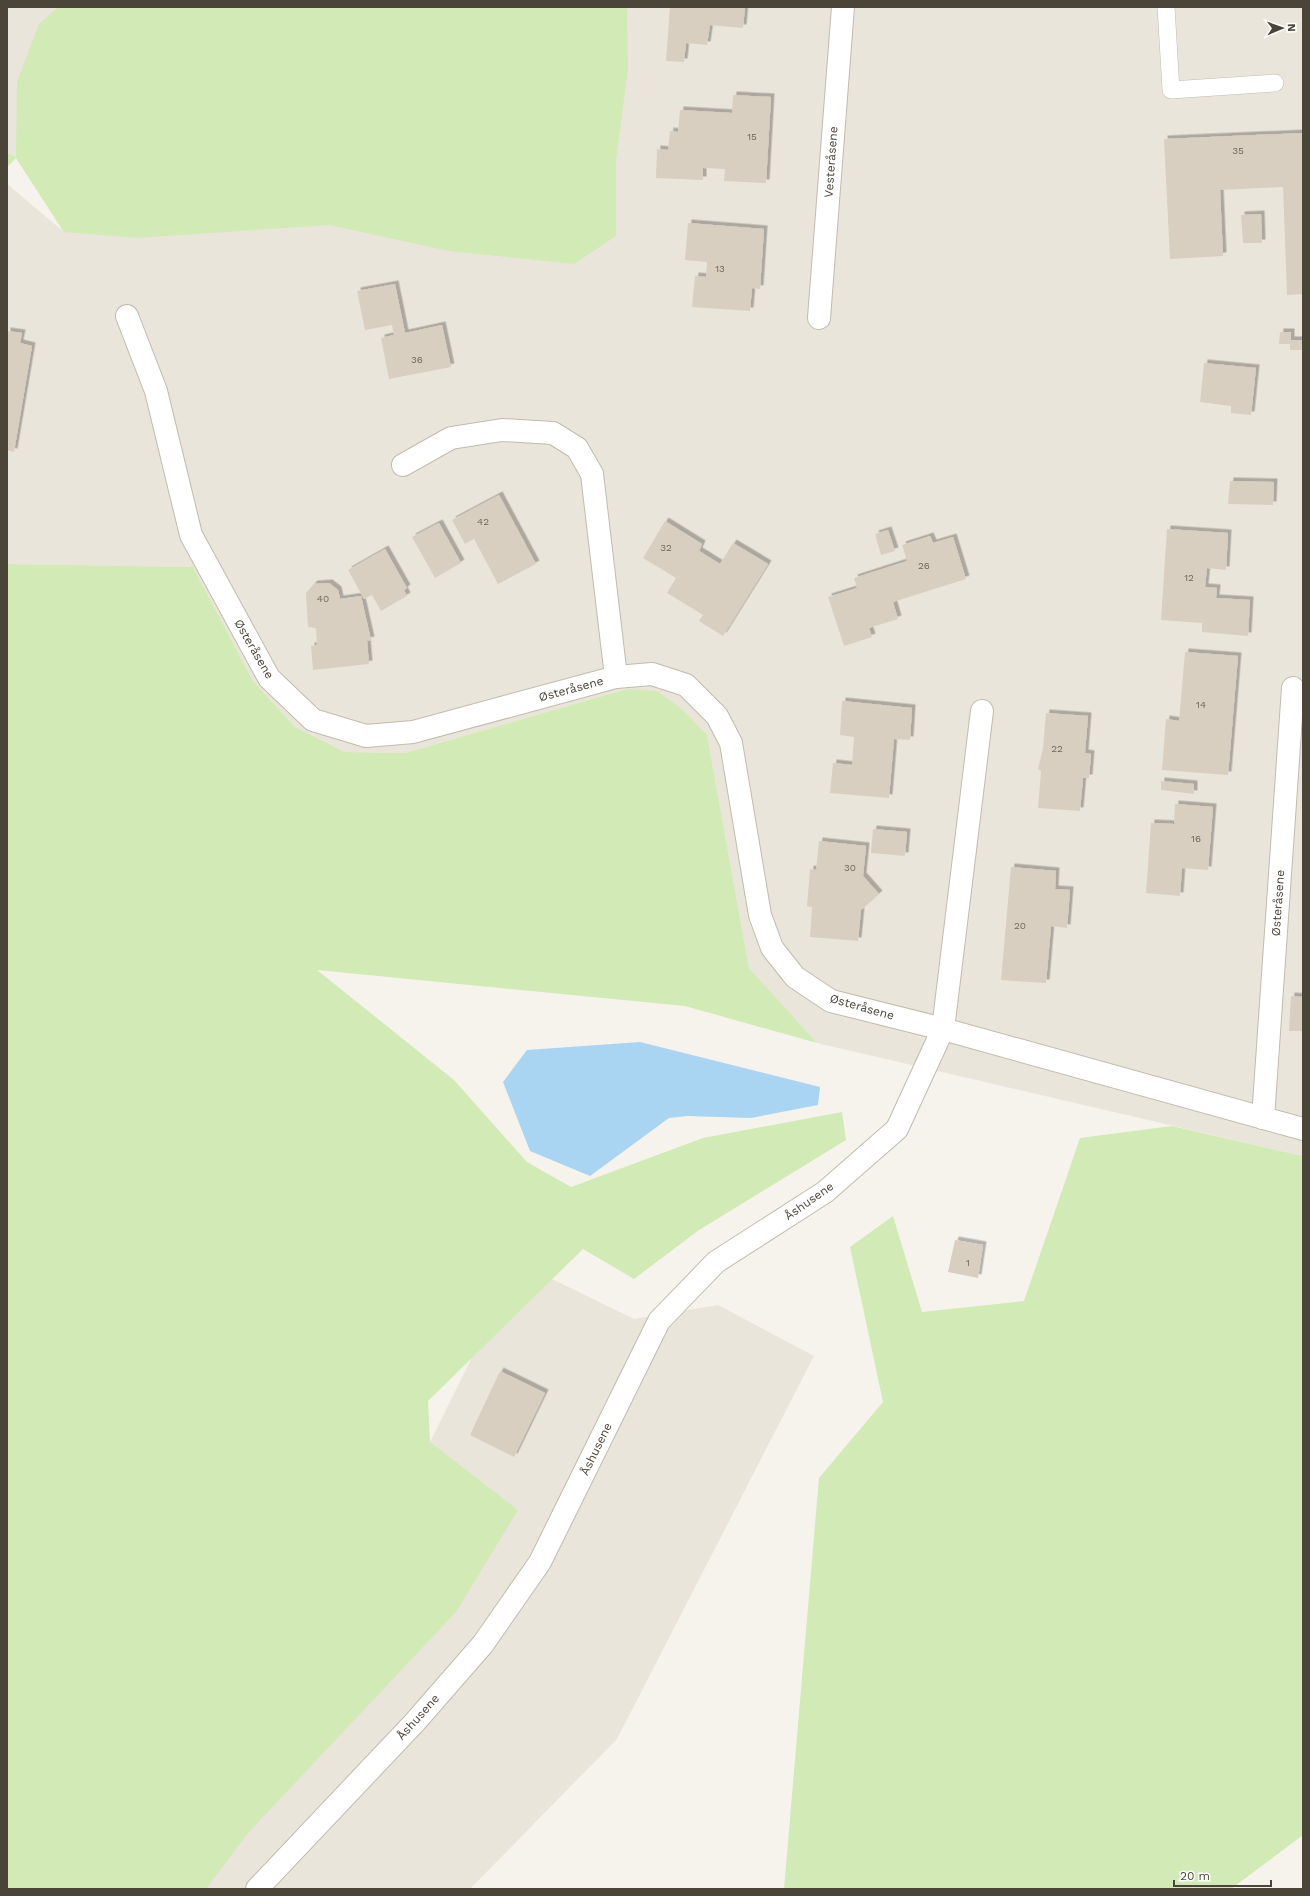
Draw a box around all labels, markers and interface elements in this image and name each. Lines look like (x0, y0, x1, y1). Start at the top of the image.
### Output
north arrow (1262, 8, 1302, 48)
text: N (1285, 23, 1298, 32)
street label: Vesteråsene (822, 126, 840, 198)
house number: 15 (747, 131, 757, 142)
house number: 35 (1232, 145, 1244, 156)
house number: 13 (715, 263, 725, 274)
house number: 36 (411, 354, 423, 365)
house number: 42 (477, 516, 489, 527)
house number: 32 (660, 542, 672, 553)
house number: 26 (918, 560, 930, 571)
house number: 12 (1184, 572, 1194, 583)
house number: 40 (317, 593, 329, 604)
street label: Østeråsene (231, 617, 277, 681)
street label: Østeråsene (537, 674, 605, 704)
house number: 14 (1196, 699, 1206, 710)
house number: 22 (1051, 743, 1063, 754)
house number: 16 (1191, 833, 1201, 844)
house number: 30 (844, 862, 856, 873)
street label: Østeråsene (1269, 869, 1287, 937)
house number: 20 (1014, 920, 1026, 931)
street label: Østeråsene (828, 991, 896, 1023)
street label: Åshusene (782, 1179, 836, 1223)
house number: 1 (966, 1257, 970, 1268)
street label: Åshusene (577, 1420, 615, 1478)
street label: Åshusene (394, 1691, 442, 1743)
scale bar (1174, 1862, 1271, 1888)
text: 20 m (1180, 1869, 1210, 1883)

